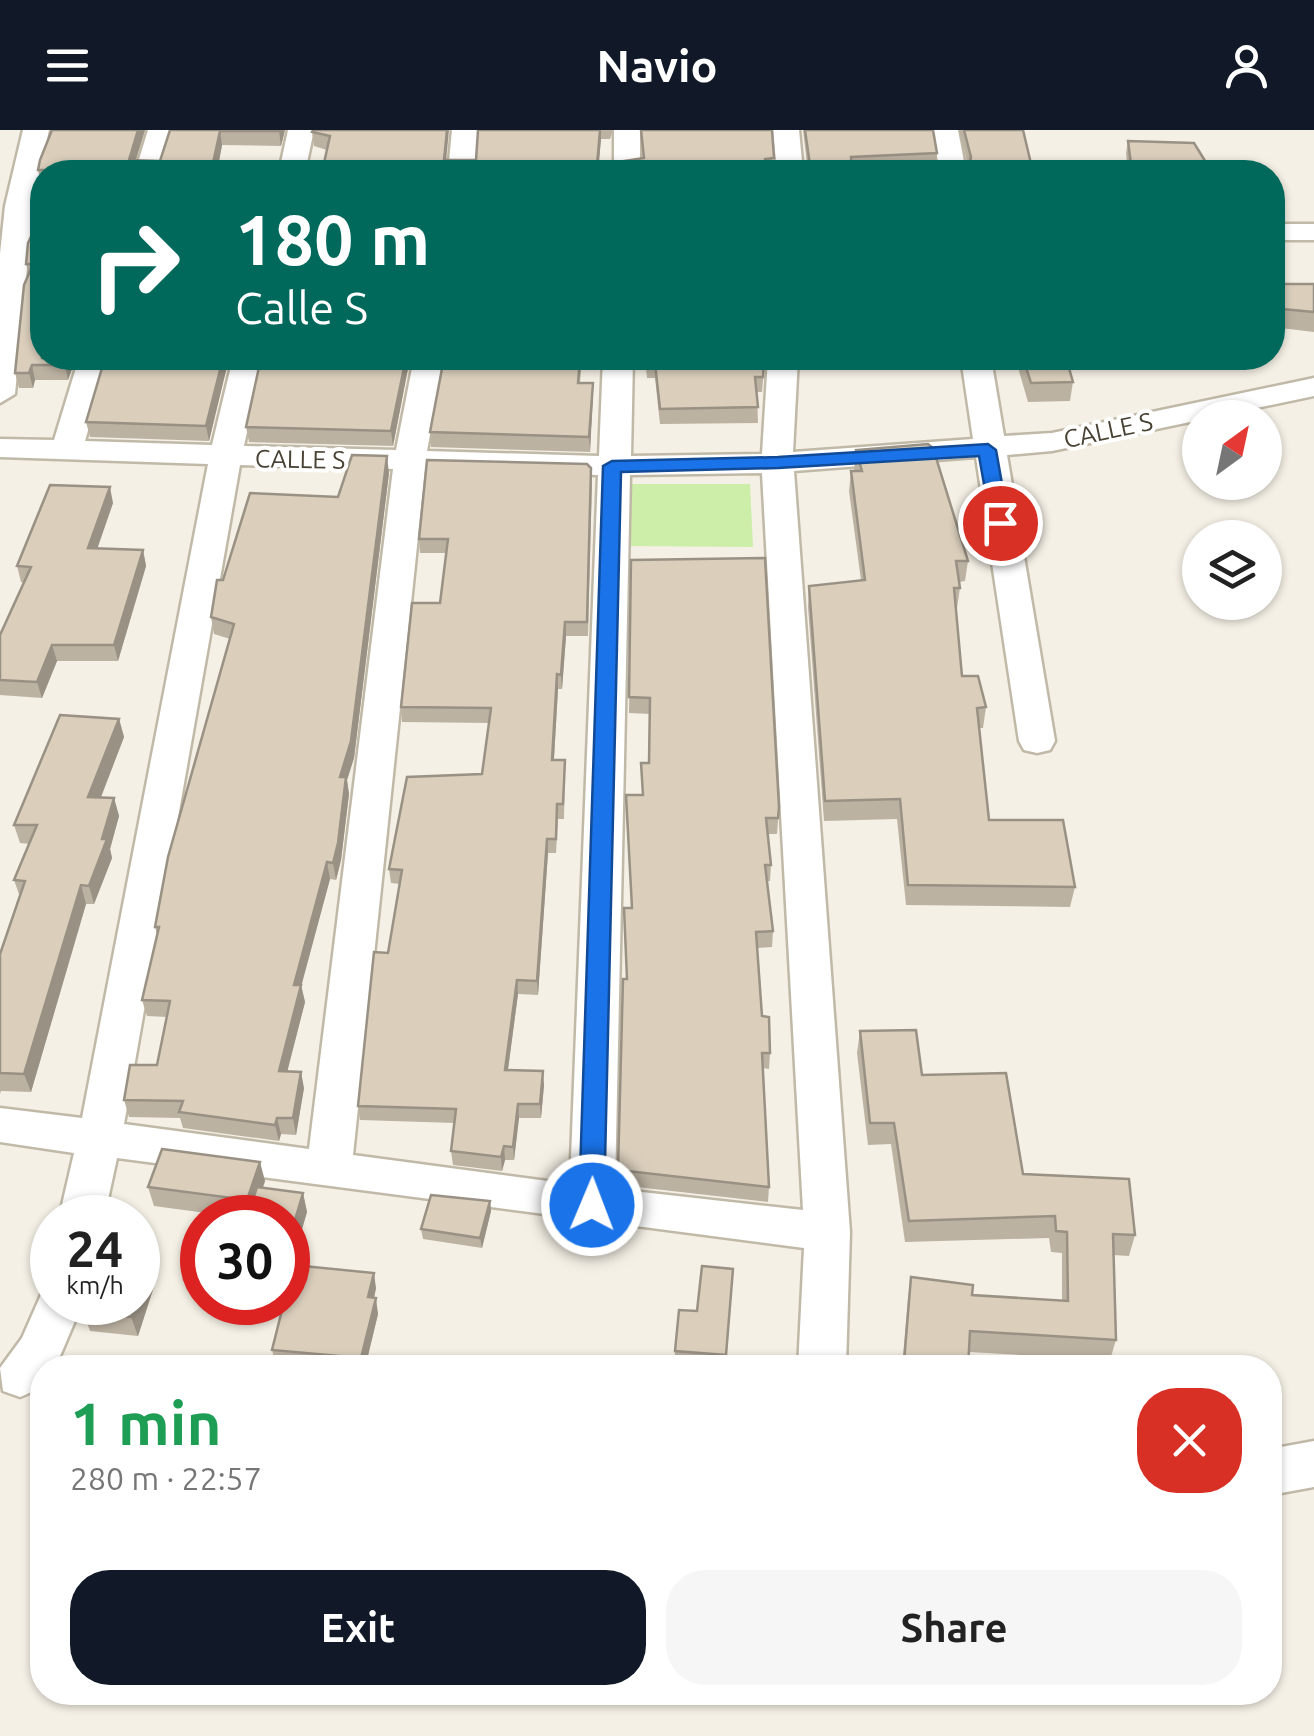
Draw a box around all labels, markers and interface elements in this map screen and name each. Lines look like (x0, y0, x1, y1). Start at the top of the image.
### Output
icon: menu (40, 38, 95, 93)
icon: person (1219, 38, 1274, 93)
text: Navio (596, 40, 718, 91)
icon: right (70, 200, 200, 330)
text: 180 m (235, 200, 430, 278)
text: Calle S (235, 282, 368, 333)
north arrow (1182, 400, 1282, 500)
map controls (1182, 400, 1282, 620)
street label: CALLE S (1061, 407, 1155, 453)
street label: CALLE S (255, 444, 345, 474)
pin (958, 481, 1043, 566)
icon: arrive (973, 496, 1028, 551)
button: layers (1182, 520, 1282, 620)
position arrow (540, 1153, 644, 1257)
speed limit sign: 30 (180, 1195, 310, 1325)
text: 24 (67, 1220, 123, 1276)
text: km/h (66, 1271, 124, 1299)
button: close (1137, 1388, 1242, 1493)
text: 1 min (70, 1389, 222, 1456)
text: 280 m · 22:57 (70, 1460, 262, 1496)
button: Exit (70, 1570, 646, 1685)
button: Share (666, 1570, 1242, 1685)

